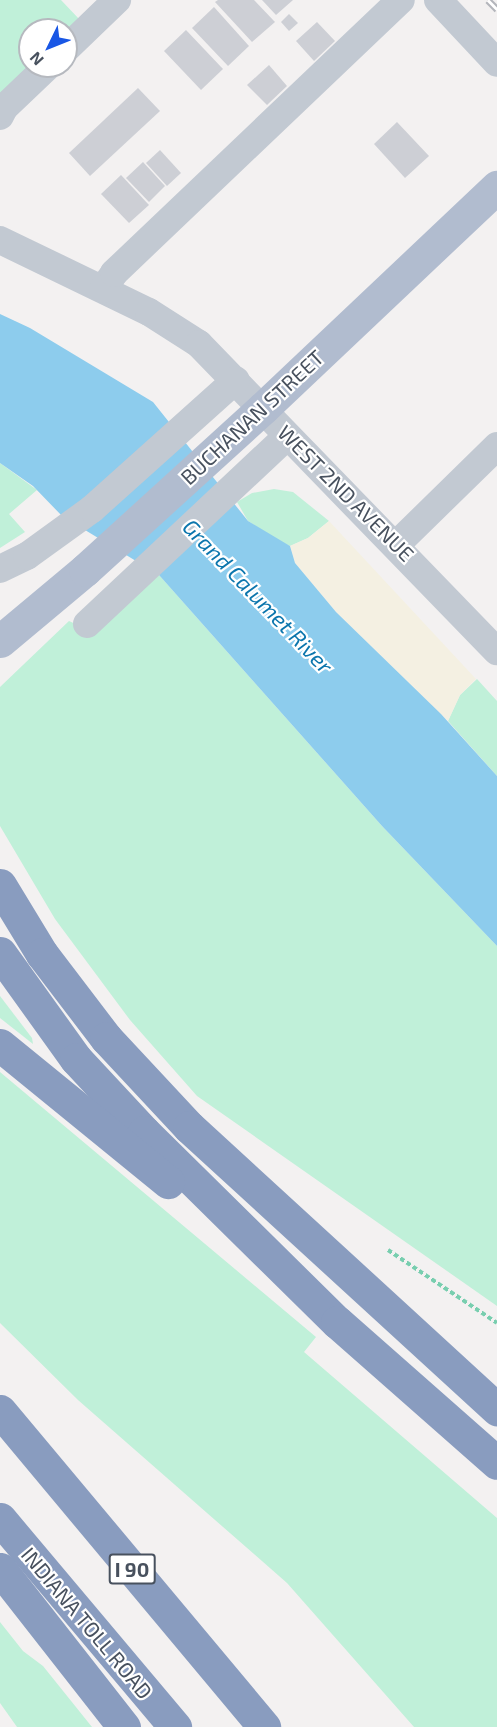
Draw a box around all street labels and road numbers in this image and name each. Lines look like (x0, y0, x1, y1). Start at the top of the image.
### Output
street label: BUCHANAN STREET (175, 344, 329, 490)
street label: WEST 2ND AVENUE (272, 419, 420, 567)
street label: INDIANA TOLL ROAD (16, 1542, 158, 1704)
road number: I 90 (108, 1552, 156, 1586)

